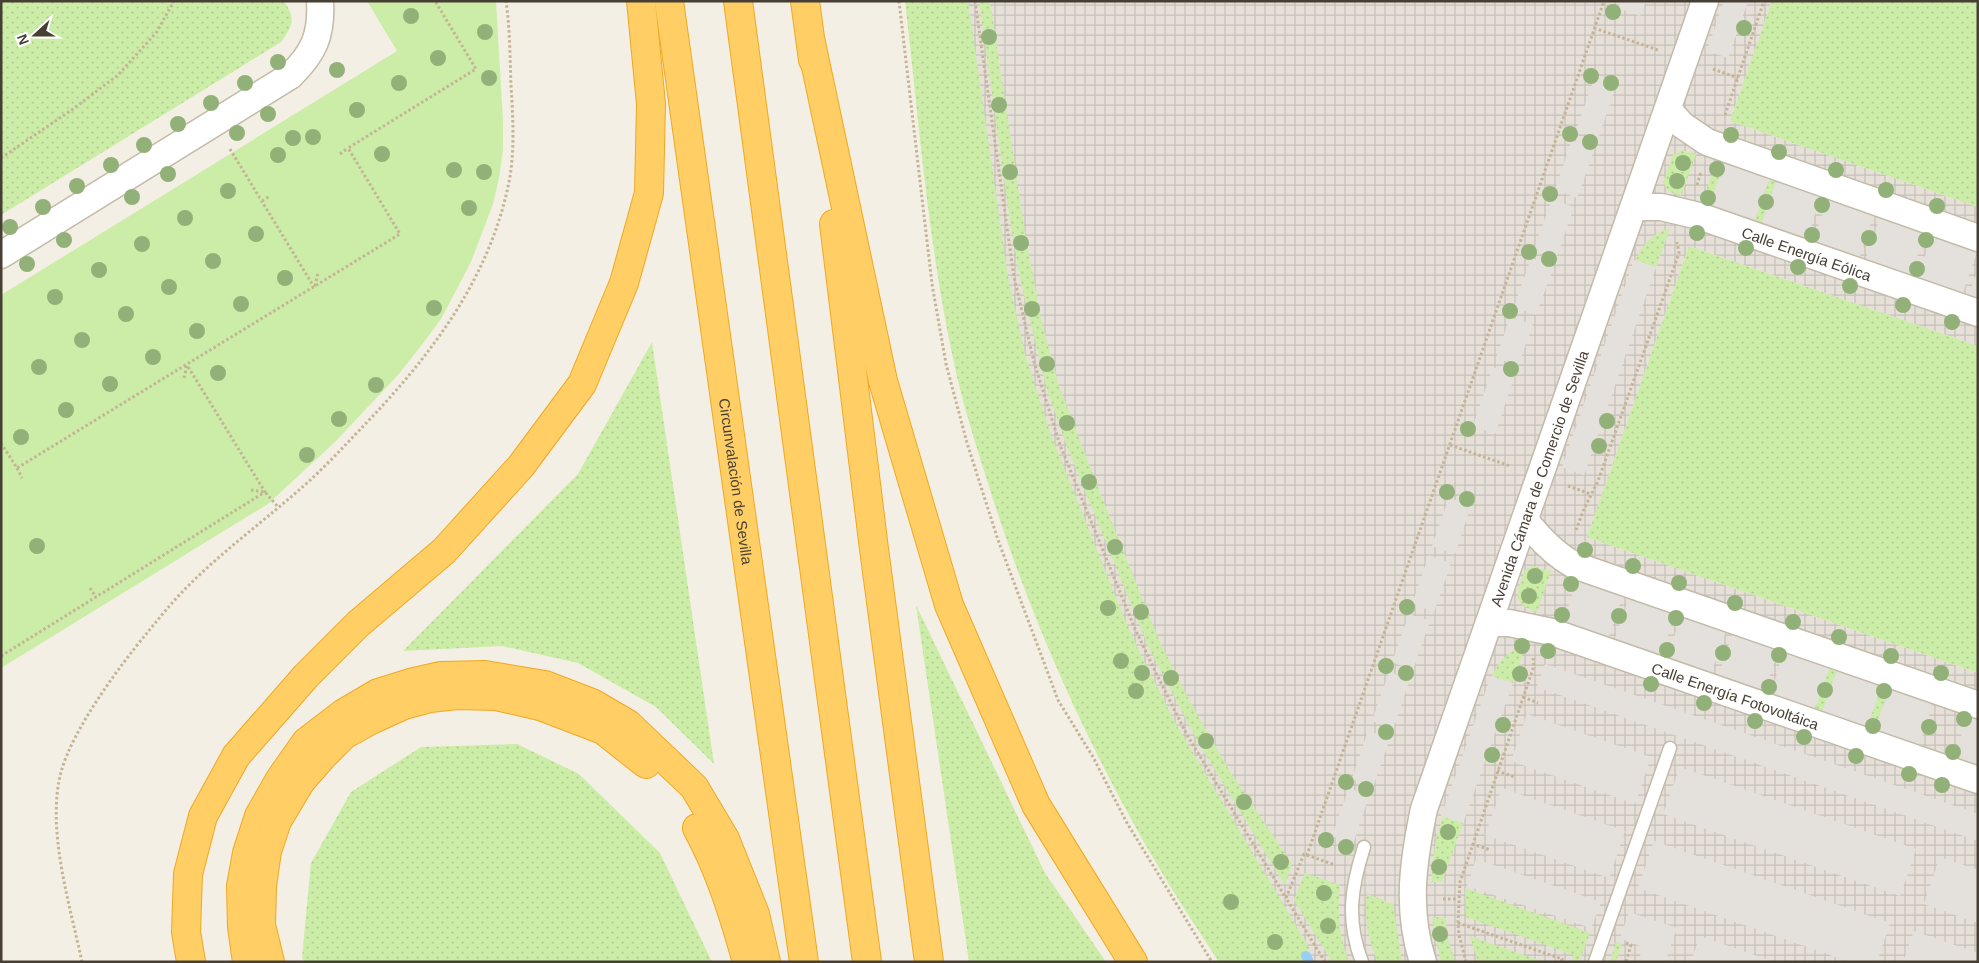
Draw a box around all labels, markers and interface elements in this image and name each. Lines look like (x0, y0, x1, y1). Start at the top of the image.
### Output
north arrow (10, 10, 60, 60)
text: N (14, 32, 32, 47)
street label: Calle Energía Eólica (1740, 223, 1874, 284)
street label: Avenida Cámara de Comercio de Sevilla (1487, 347, 1592, 609)
street label: Circunvalación de Sevilla (716, 397, 757, 566)
street label: Calle Energía Fotovoltáica (1649, 659, 1822, 733)

